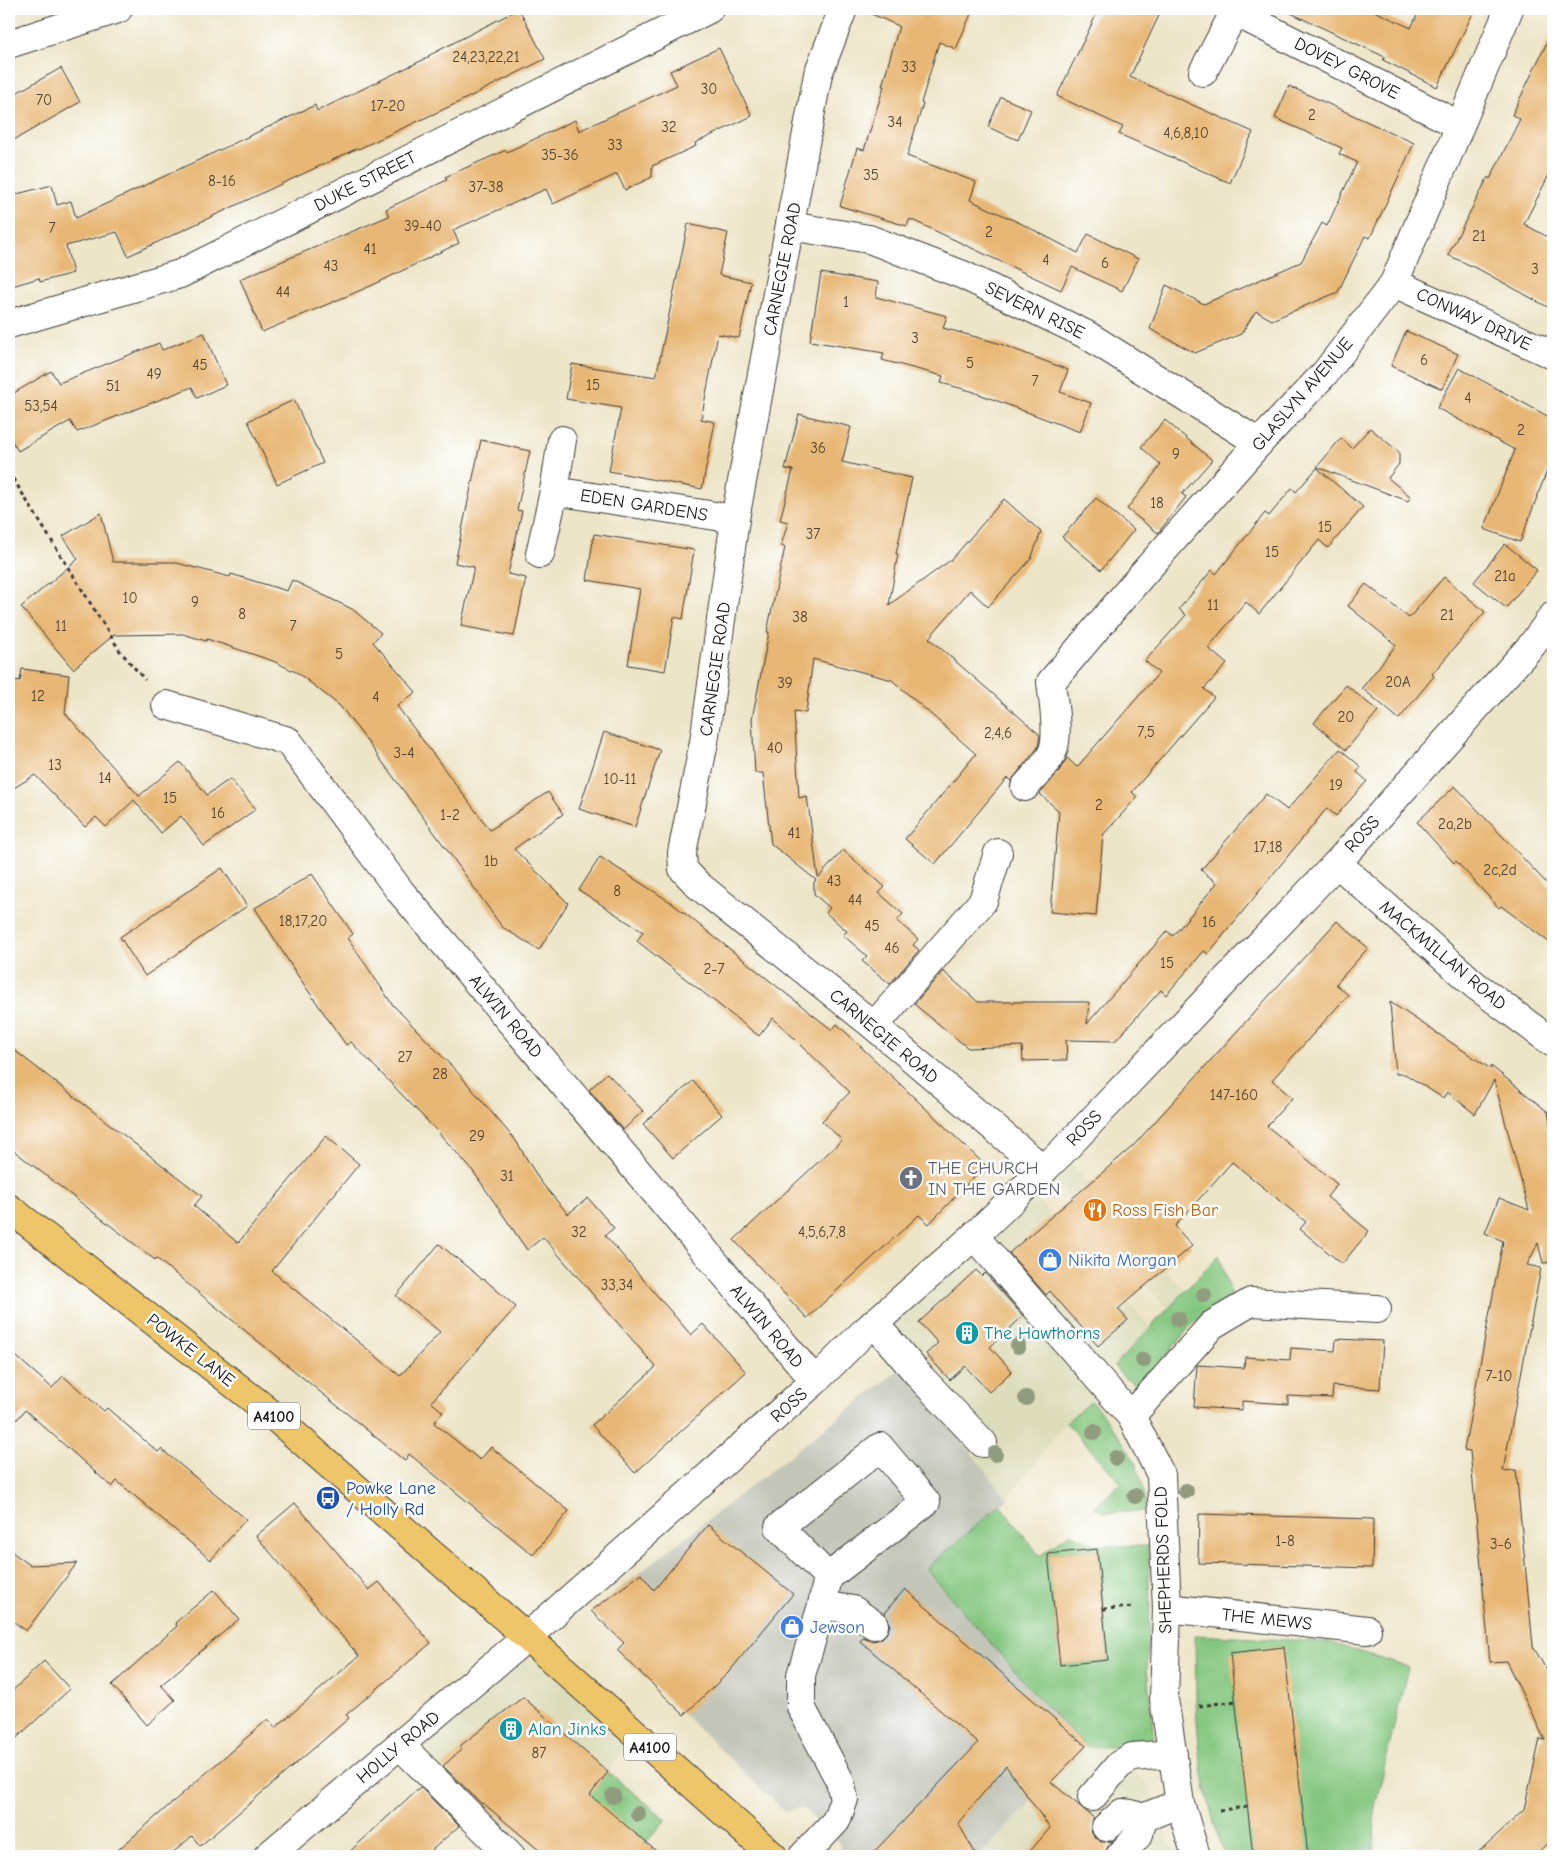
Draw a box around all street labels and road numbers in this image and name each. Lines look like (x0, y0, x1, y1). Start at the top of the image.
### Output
street label: DOVEY GROVE (1291, 33, 1403, 104)
street label: DUKE STREET (311, 146, 420, 216)
street label: CARNEGIE ROAD (759, 201, 806, 338)
street label: SEVERN RISE (981, 277, 1088, 344)
street label: CONWAY DRIVE (1413, 284, 1535, 355)
street label: GLASLYN AVENUE (1247, 333, 1358, 455)
street label: EDEN GARDENS (579, 485, 709, 526)
street label: CARNEGIE ROAD (696, 600, 735, 738)
street label: ROSS (1340, 812, 1384, 857)
street label: MACKMILLAN ROAD (1375, 896, 1510, 1015)
street label: ALWIN ROAD (464, 970, 547, 1063)
street label: CARNEGIE ROAD (825, 985, 942, 1088)
street label: ROSS (1062, 1106, 1107, 1151)
street label: ALWIN ROAD (725, 1280, 808, 1373)
street label: POWKE LANE (142, 1309, 239, 1391)
street label: ROSS (767, 1383, 812, 1427)
road number: A4100 (248, 1402, 300, 1430)
street label: SHEPHERDS FOLD (1150, 1486, 1177, 1634)
street label: THE MEWS (1221, 1604, 1313, 1635)
street label: HOLLY ROAD (353, 1707, 444, 1788)
road number: A4100 (624, 1734, 676, 1760)

